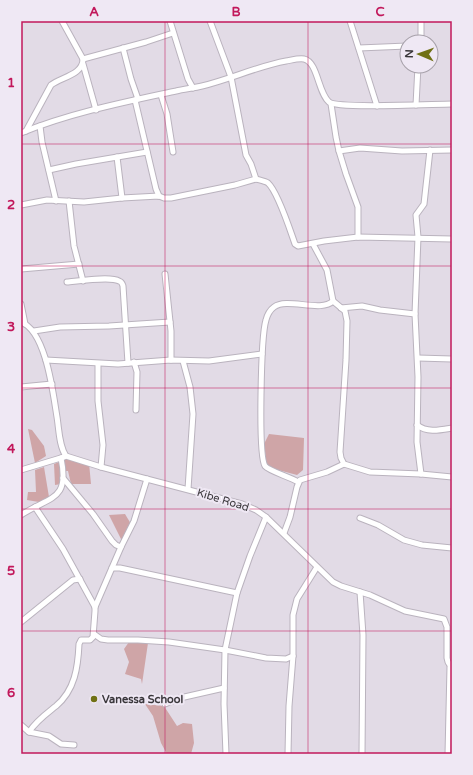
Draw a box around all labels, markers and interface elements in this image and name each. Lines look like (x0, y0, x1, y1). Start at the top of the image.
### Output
text: A (89, 4, 99, 20)
text: B (231, 4, 241, 20)
text: C (375, 4, 385, 20)
north arrow (399, 34, 439, 74)
text: N (403, 49, 416, 58)
text: 1 (7, 75, 15, 91)
text: 2 (7, 197, 15, 213)
text: 3 (7, 319, 15, 335)
text: 4 (7, 441, 16, 457)
street label: Kibe Road (195, 486, 251, 514)
text: 5 (7, 563, 15, 579)
text: 6 (7, 685, 15, 701)
place label: Vanessa School (102, 693, 183, 706)
marker: Vanessa School (89, 694, 99, 704)

